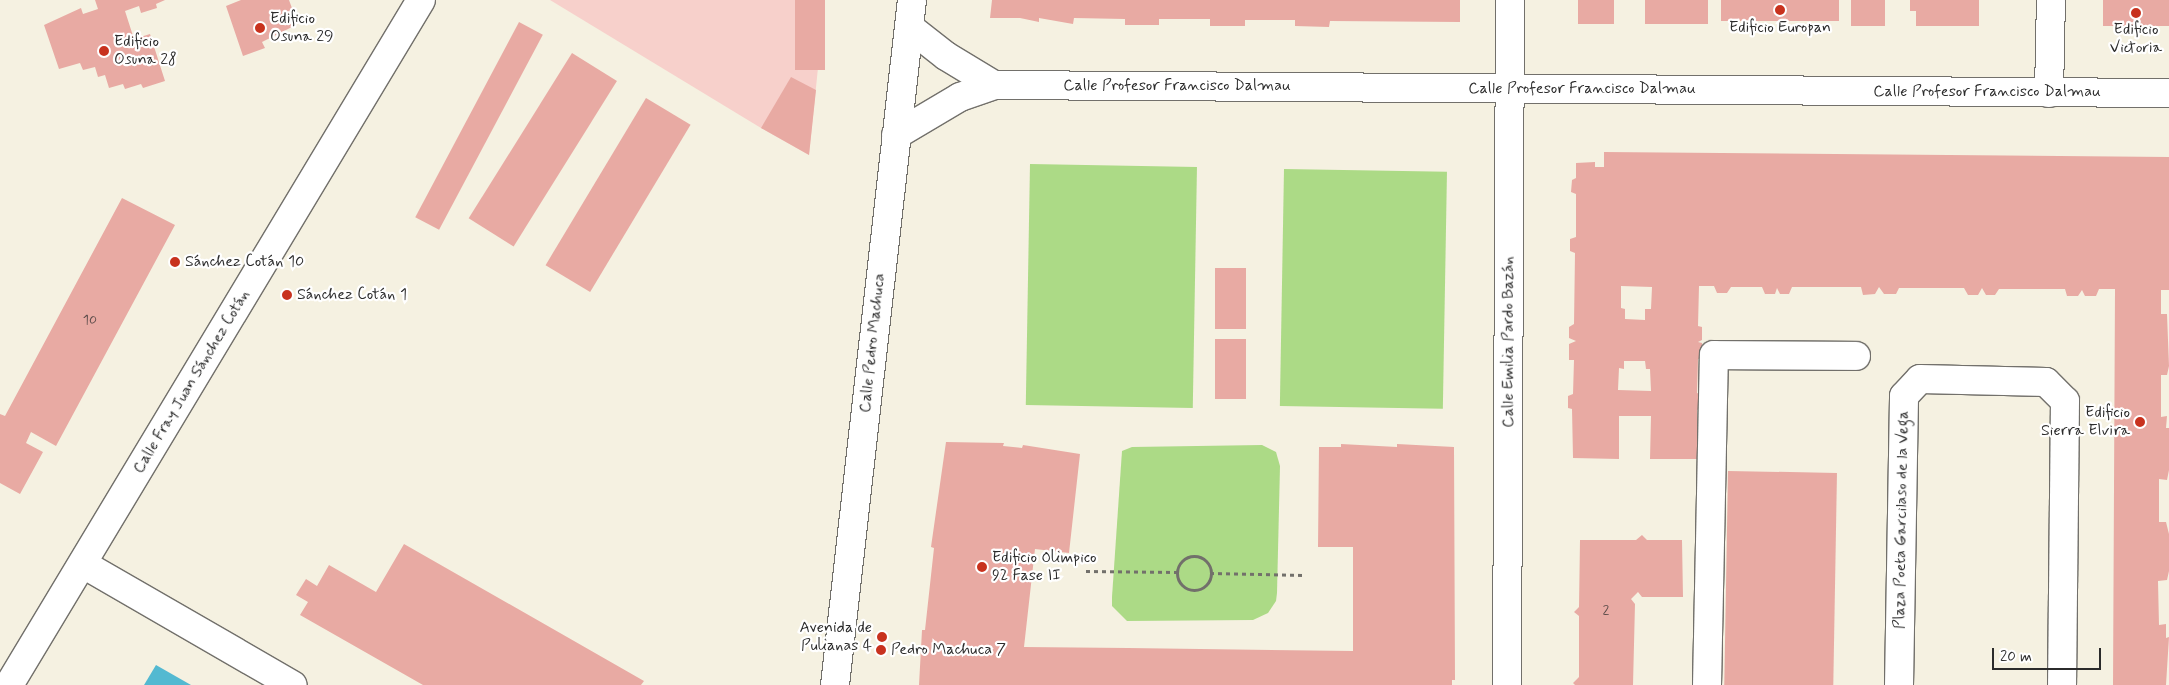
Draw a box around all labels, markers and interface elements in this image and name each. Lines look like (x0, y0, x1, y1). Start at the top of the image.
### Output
marker: Edificio Europan (1774, 4, 1786, 16)
marker: Edificio Victoria (2130, 7, 2142, 19)
place label: Edificio Osuna 29 (270, 9, 334, 47)
place label: Edificio Europan (1730, 18, 1830, 38)
place label: Edificio Victoria (2110, 20, 2162, 58)
marker: Edificio Osuna 29 (254, 22, 266, 34)
place label: Edificio Osuna 28 (114, 32, 177, 70)
marker: Edificio Osuna 28 (98, 45, 110, 57)
street label: Calle Profesor Francisco Dalmau (1063, 76, 1291, 96)
street label: Calle Profesor Francisco Dalmau (1468, 79, 1696, 99)
street label: Calle Profesor Francisco Dalmau (1873, 82, 2101, 102)
place label: Sánchez Cotán 10 (185, 252, 305, 272)
marker: Sánchez Cotán 10 (169, 256, 181, 268)
street label: Calle Emilia Pardo Bazán (1499, 256, 1519, 428)
street label: Calle Pedro Machuca (856, 273, 890, 413)
place label: Sánchez Cotán 1 (297, 285, 408, 305)
street label: Calle Fray Juan Sánchez Cotán (130, 287, 254, 477)
marker: Sánchez Cotán 1 (281, 289, 293, 301)
house number: 10 (83, 312, 97, 328)
place label: Edificio Sierra Elvira (2041, 403, 2130, 441)
street label: Plaza Poeta Garcilaso de la Vega (1890, 411, 1914, 629)
marker: Edificio Sierra Elvira (2134, 416, 2146, 428)
place label: Edificio Olimpico 92 Fase II (992, 548, 1098, 586)
marker: Edificio Olimpico 92 Fase II (976, 561, 988, 573)
house number: 2 (1603, 602, 1609, 618)
place label: Avenida de Pulianas 4 (799, 618, 872, 656)
marker: Avenida de Pulianas 4 (876, 631, 888, 643)
scale bar (1994, 638, 2103, 670)
place label: Pedro Machuca 7 (891, 640, 1006, 660)
marker: Pedro Machuca 7 (875, 644, 887, 656)
text: 20 m (2000, 647, 2032, 667)

